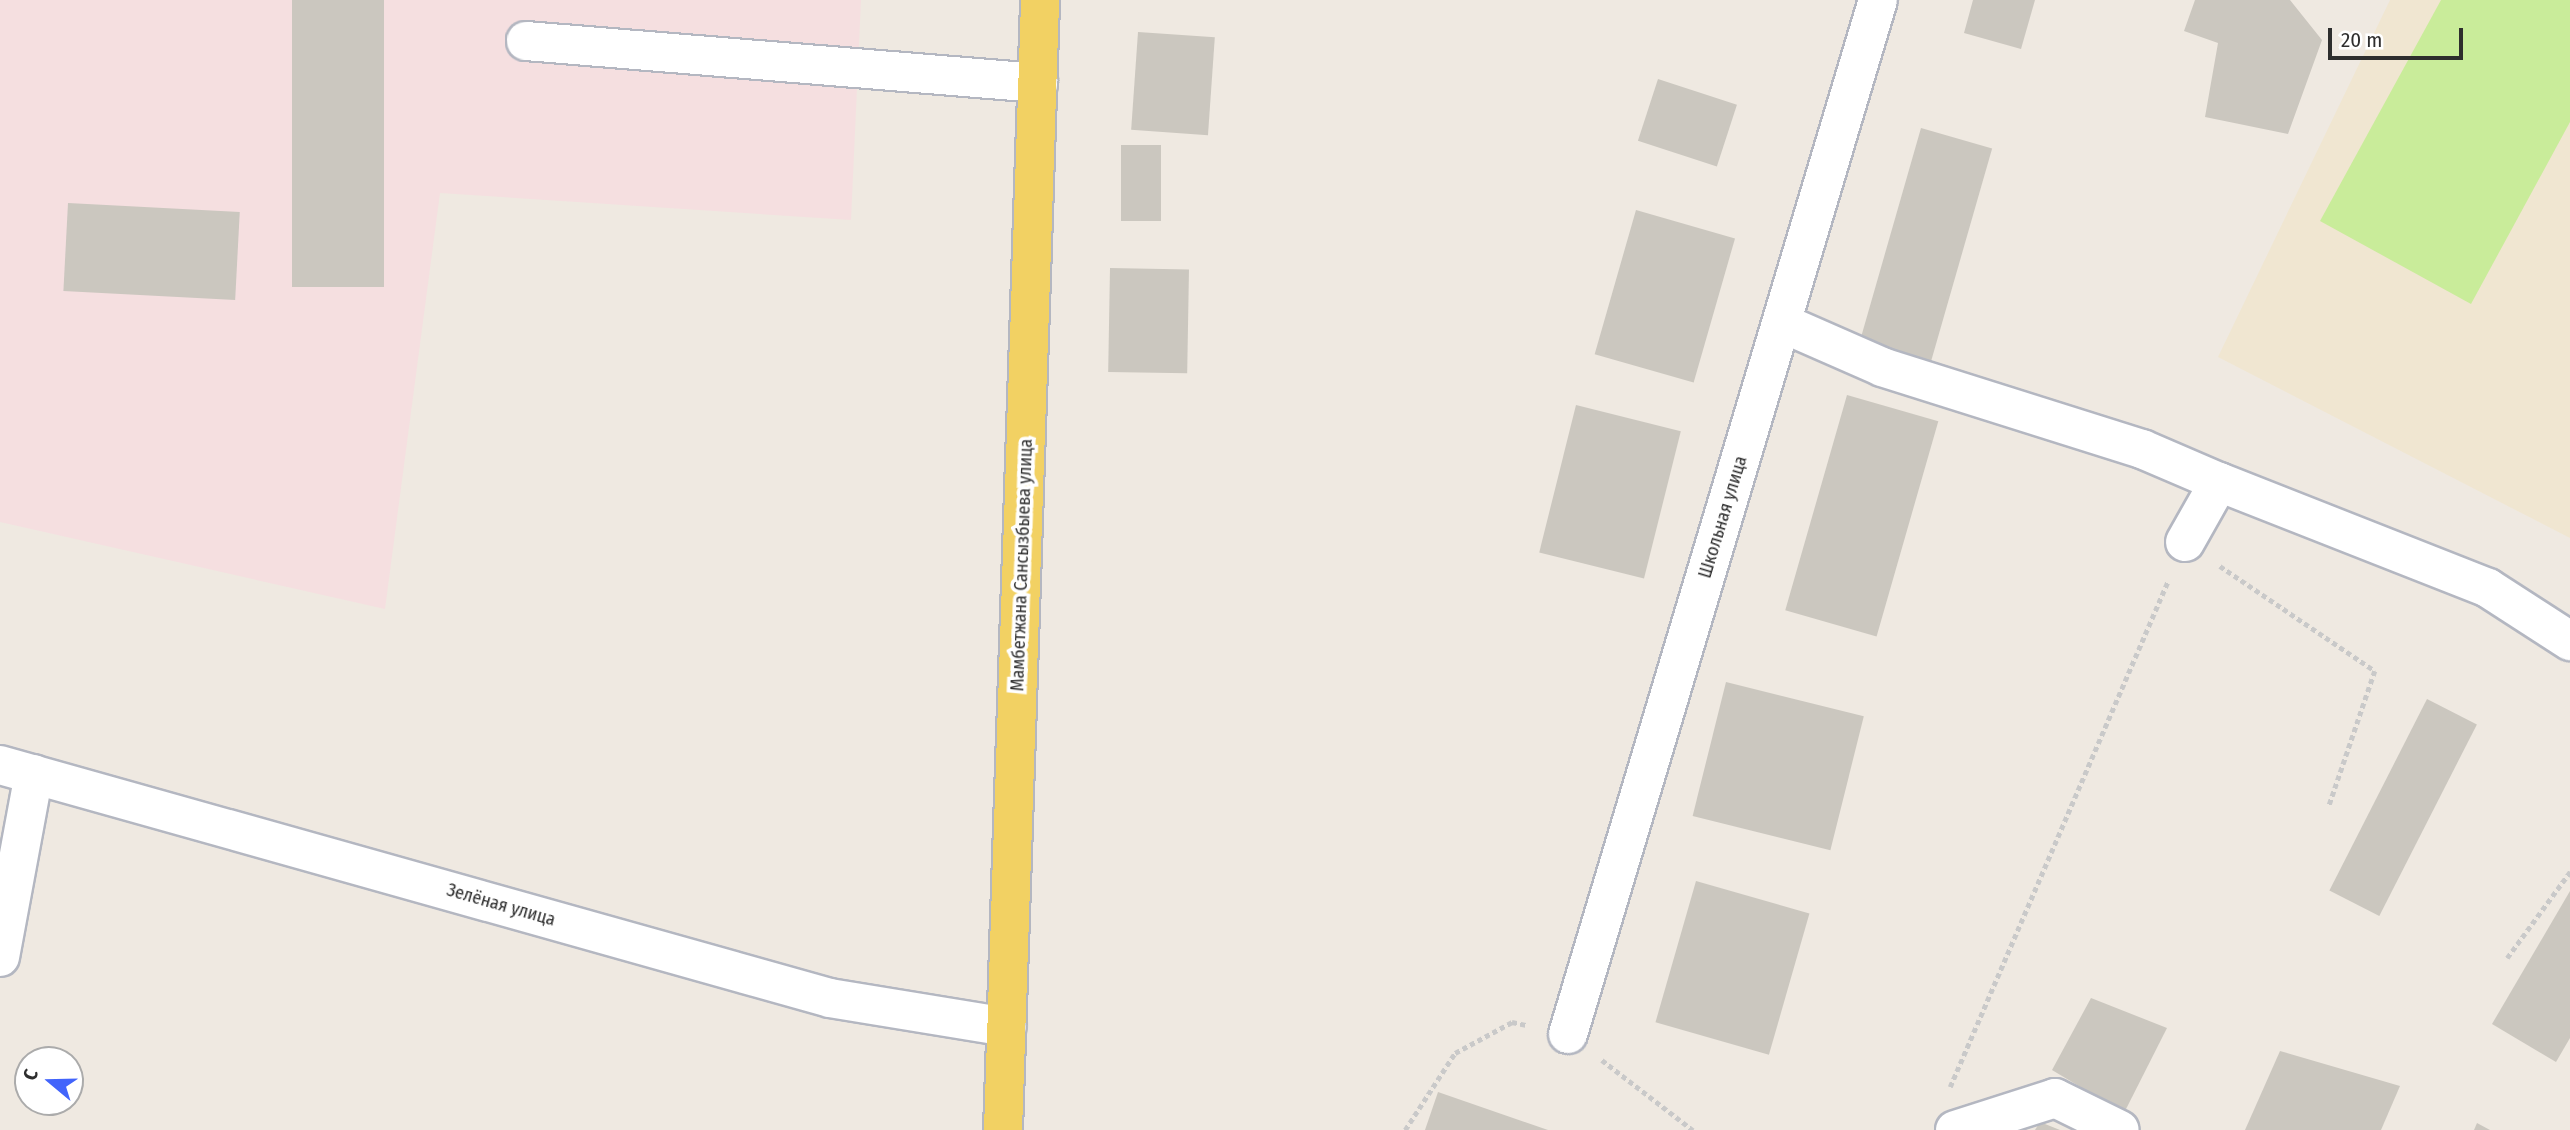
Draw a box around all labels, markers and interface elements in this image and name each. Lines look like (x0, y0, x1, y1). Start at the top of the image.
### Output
scale bar (2332, 14, 2467, 58)
text: 20 m (2341, 27, 2382, 53)
street label: Мамбетжана Сансызбыева улица (1007, 438, 1037, 692)
street label: Школьная улица (1694, 453, 1752, 581)
street label: Зелёная улица (444, 879, 558, 931)
north arrow (14, 1046, 84, 1116)
text: С (18, 1066, 43, 1083)

